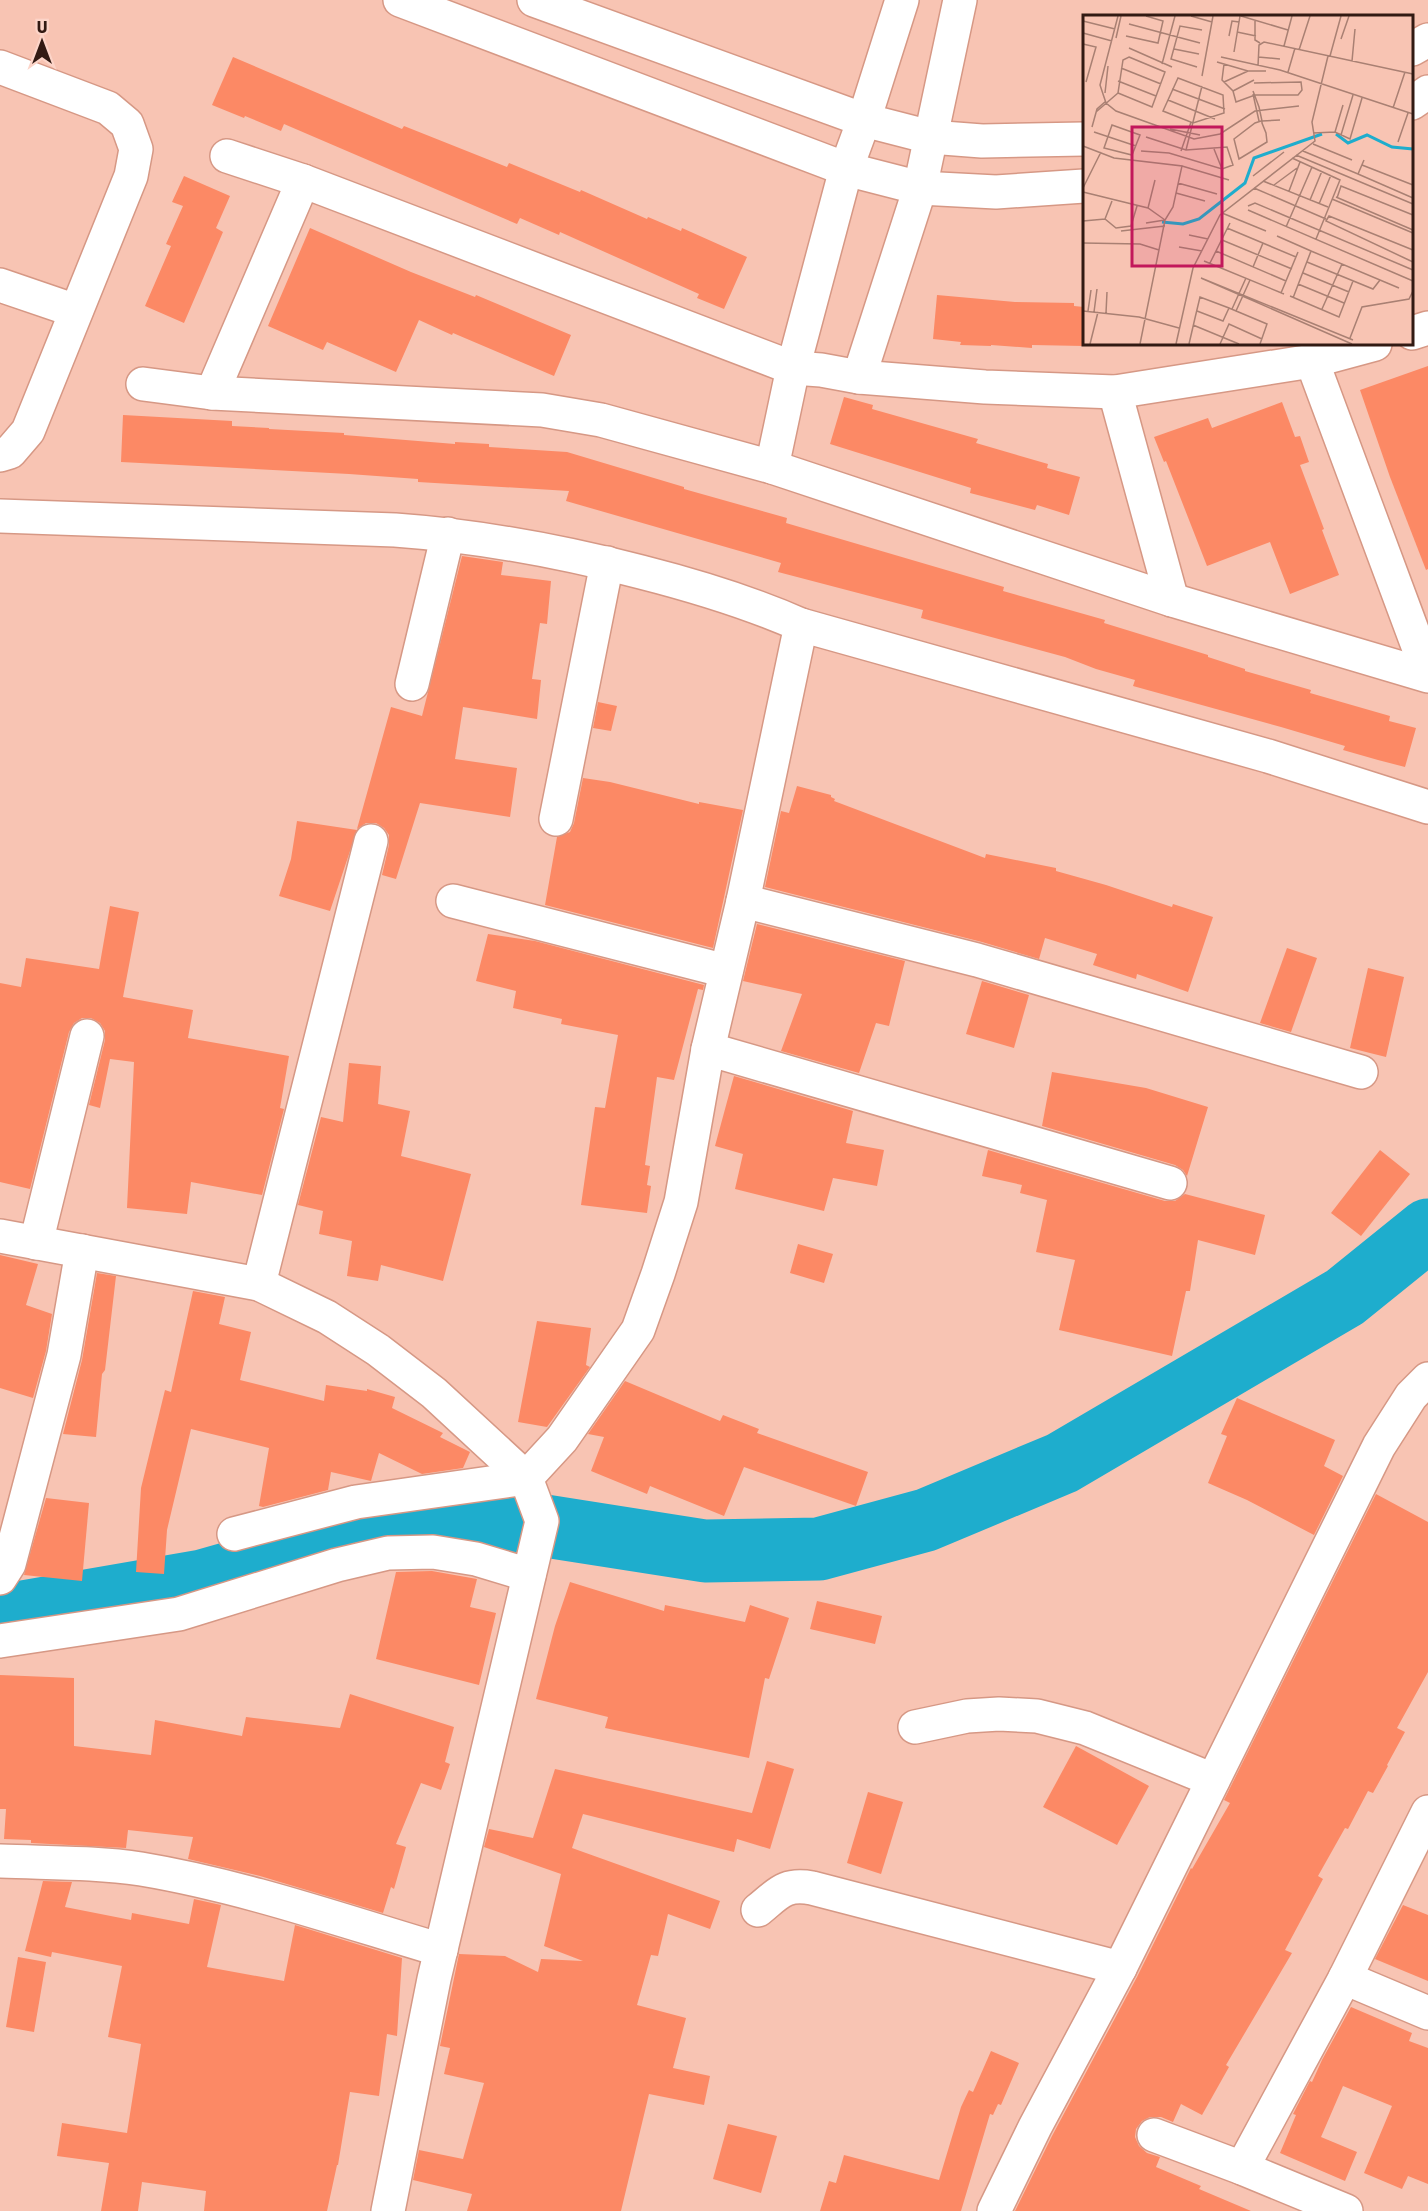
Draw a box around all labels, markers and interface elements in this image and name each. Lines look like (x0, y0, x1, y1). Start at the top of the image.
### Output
north arrow (12, 12, 72, 72)
inset map (1083, 15, 1413, 345)
text: U (36, 16, 48, 39)

